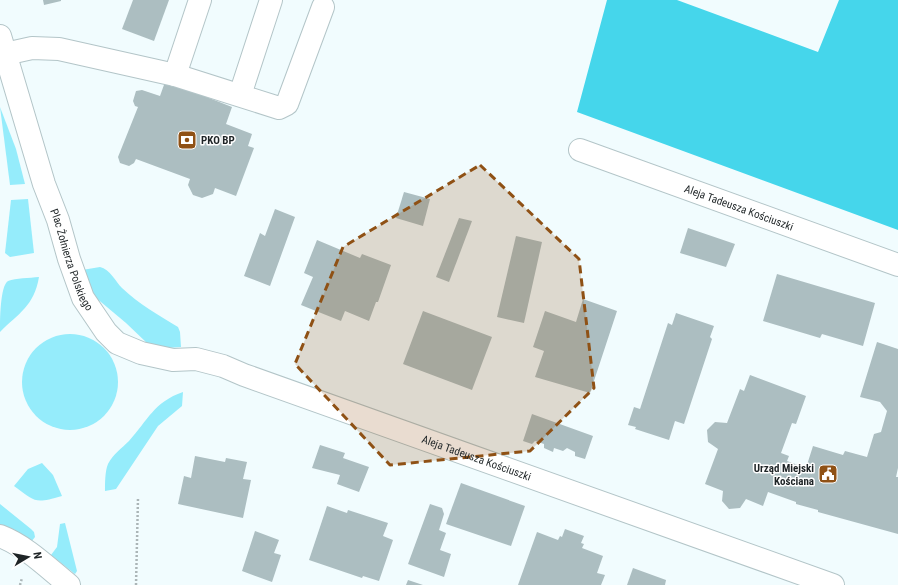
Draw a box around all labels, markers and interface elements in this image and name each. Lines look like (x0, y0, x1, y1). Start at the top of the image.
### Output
bank icon: PKO BP (176, 129, 198, 151)
place label: PKO BP (201, 134, 235, 147)
street label: Aleja Tadeusza Kościuszki (683, 182, 795, 233)
street label: Plac Żołnierza Polskiego (48, 207, 96, 313)
street label: Aleja Tadeusza Kościuszki (420, 432, 533, 483)
place label: Urząd Miejski Kościana (754, 462, 814, 488)
public building icon: Urząd Miejski Kościana (817, 463, 839, 485)
north arrow (8, 537, 48, 577)
text: N (30, 551, 44, 560)

